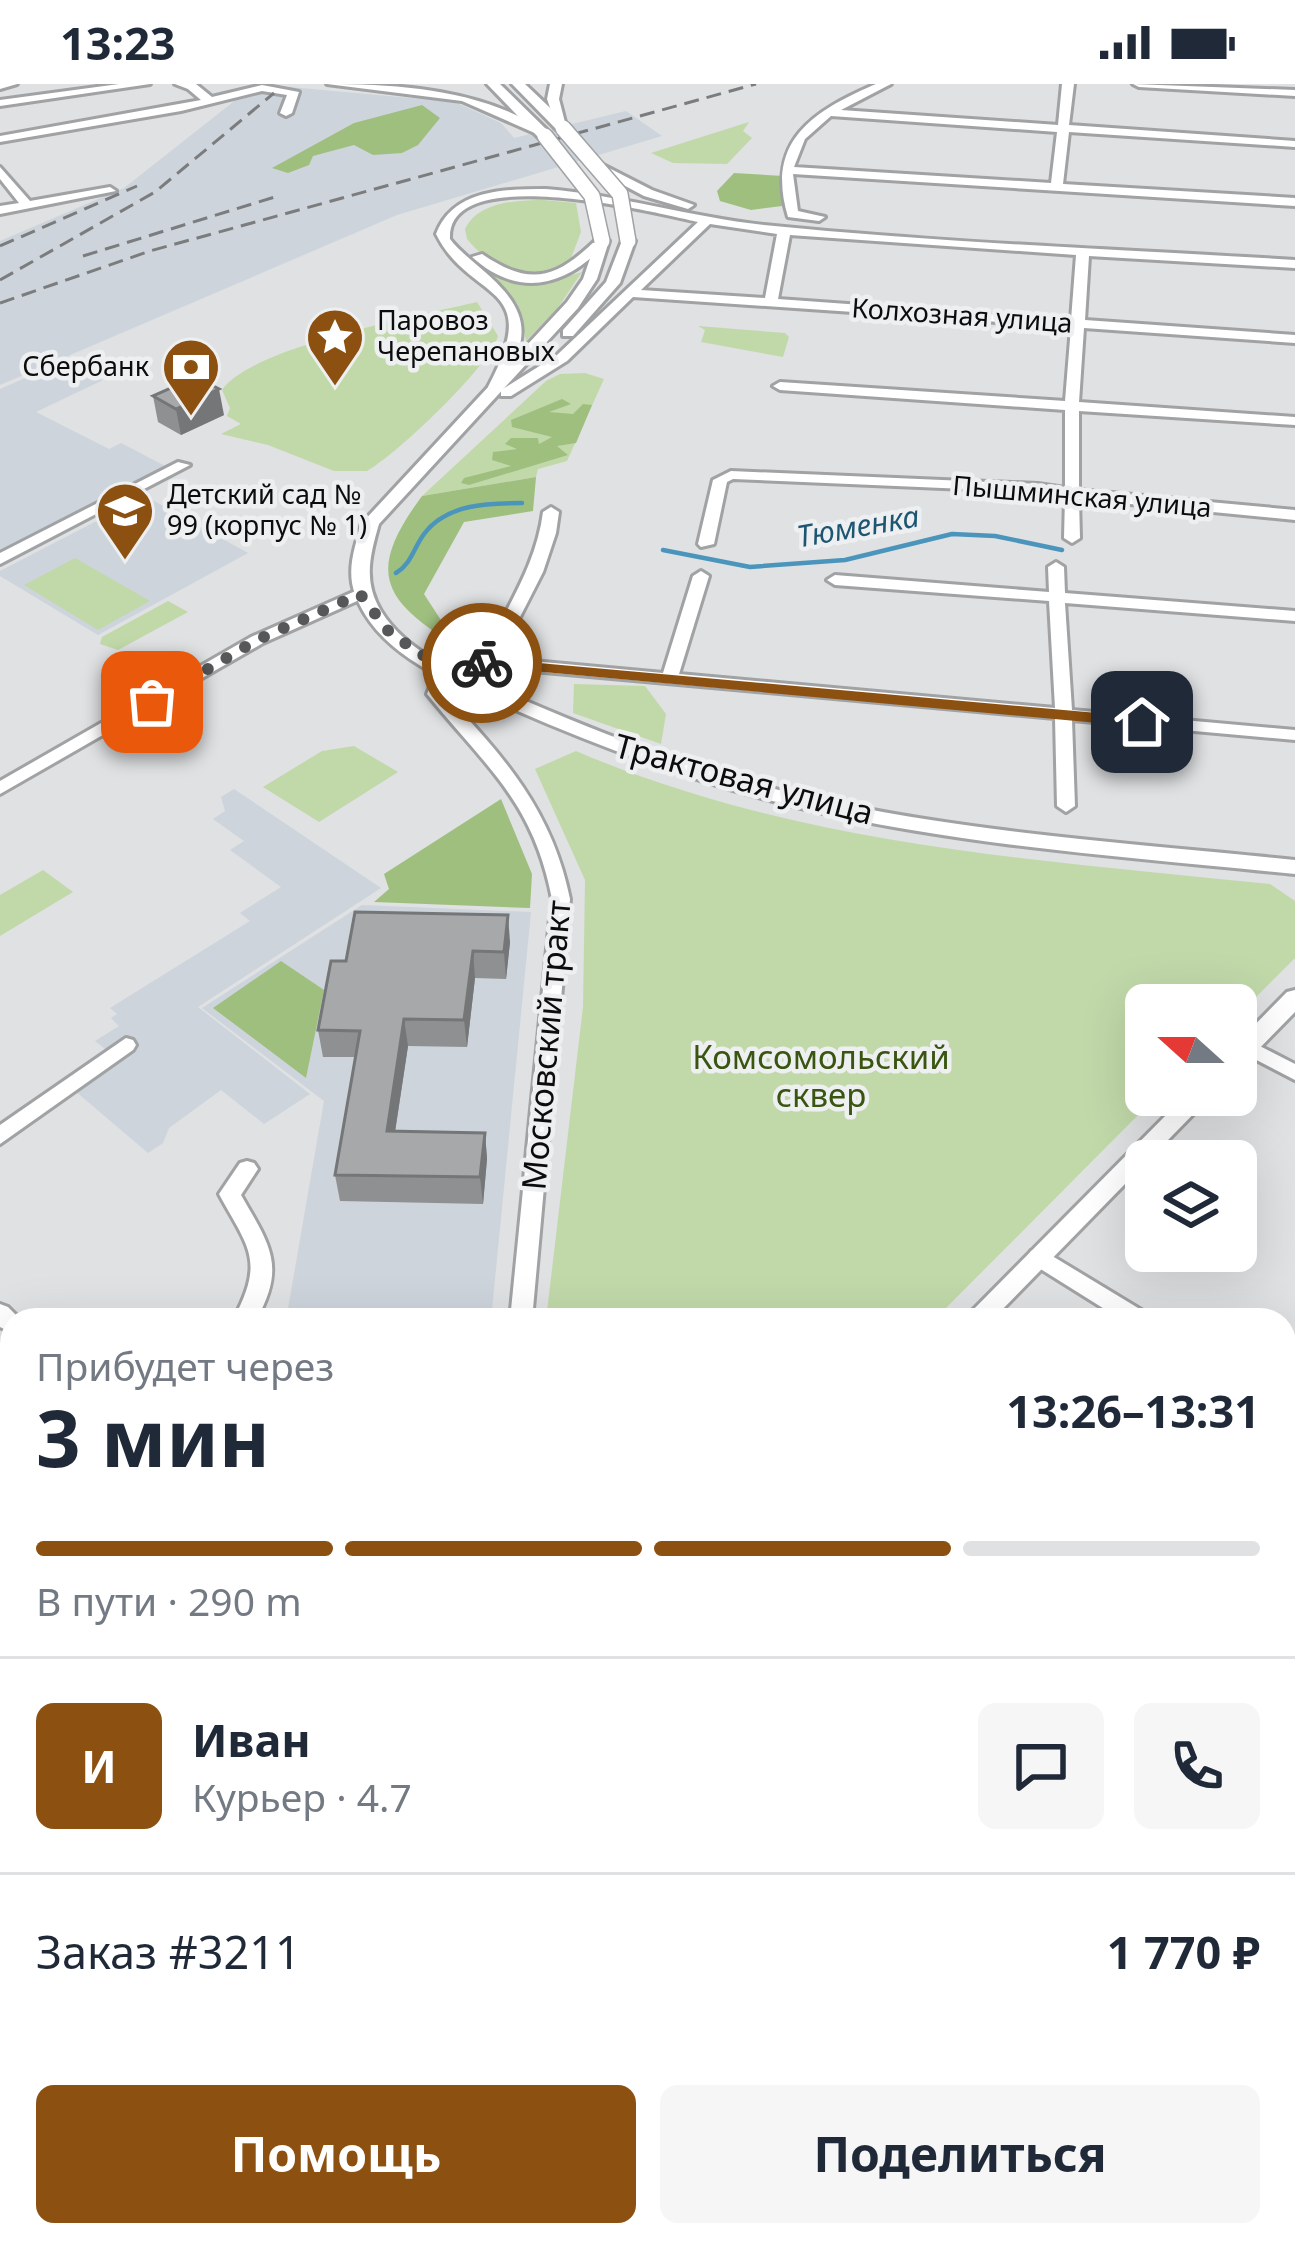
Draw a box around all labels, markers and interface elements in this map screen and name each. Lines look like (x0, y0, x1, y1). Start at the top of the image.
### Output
text: 13:23 (60, 12, 176, 73)
street label: Колхозная улица (850, 288, 1074, 341)
place label: Паровоз Черепановых (377, 301, 555, 369)
place icon: Паровоз Черепановых (304, 306, 366, 388)
bank icon: Сбербанк (160, 336, 222, 418)
place label: Сбербанк (22, 347, 150, 384)
street label: Пышминская улица (951, 466, 1213, 525)
place label: Детский сад № 99 (корпус № 1) (167, 475, 367, 543)
school or university icon: Детский сад № 99 (корпус № 1) (94, 480, 156, 562)
water label: Тюменка (793, 495, 922, 556)
courier (422, 603, 542, 723)
icon: bike (449, 630, 515, 696)
pin (101, 651, 203, 753)
icon: bag (119, 669, 185, 735)
pin (1091, 671, 1193, 773)
icon: home (1109, 689, 1175, 755)
street label: Трактовая улица (610, 722, 878, 835)
street label: Московский тракт (510, 898, 581, 1192)
north arrow (1125, 984, 1257, 1116)
map controls (1125, 984, 1257, 1272)
park label: Комсомольский сквер (692, 1034, 950, 1117)
button: layers (1125, 1140, 1257, 1272)
text: Прибудет через (36, 1339, 334, 1392)
text: 13:26–13:31 (1006, 1380, 1260, 1441)
text: 3 мин (36, 1384, 270, 1490)
text: В пути · 290 m (36, 1574, 302, 1627)
button: chat (978, 1703, 1104, 1829)
button: phone (1134, 1703, 1260, 1829)
text: Иван (192, 1709, 311, 1770)
text: И (81, 1735, 117, 1796)
text: Курьер · 4.7 (192, 1770, 412, 1823)
text: Заказ #3211 (36, 1921, 301, 1982)
text: 1 770 ₽ (1107, 1921, 1260, 1982)
button: Помощь (36, 2085, 636, 2223)
button: Поделиться (660, 2085, 1260, 2223)

